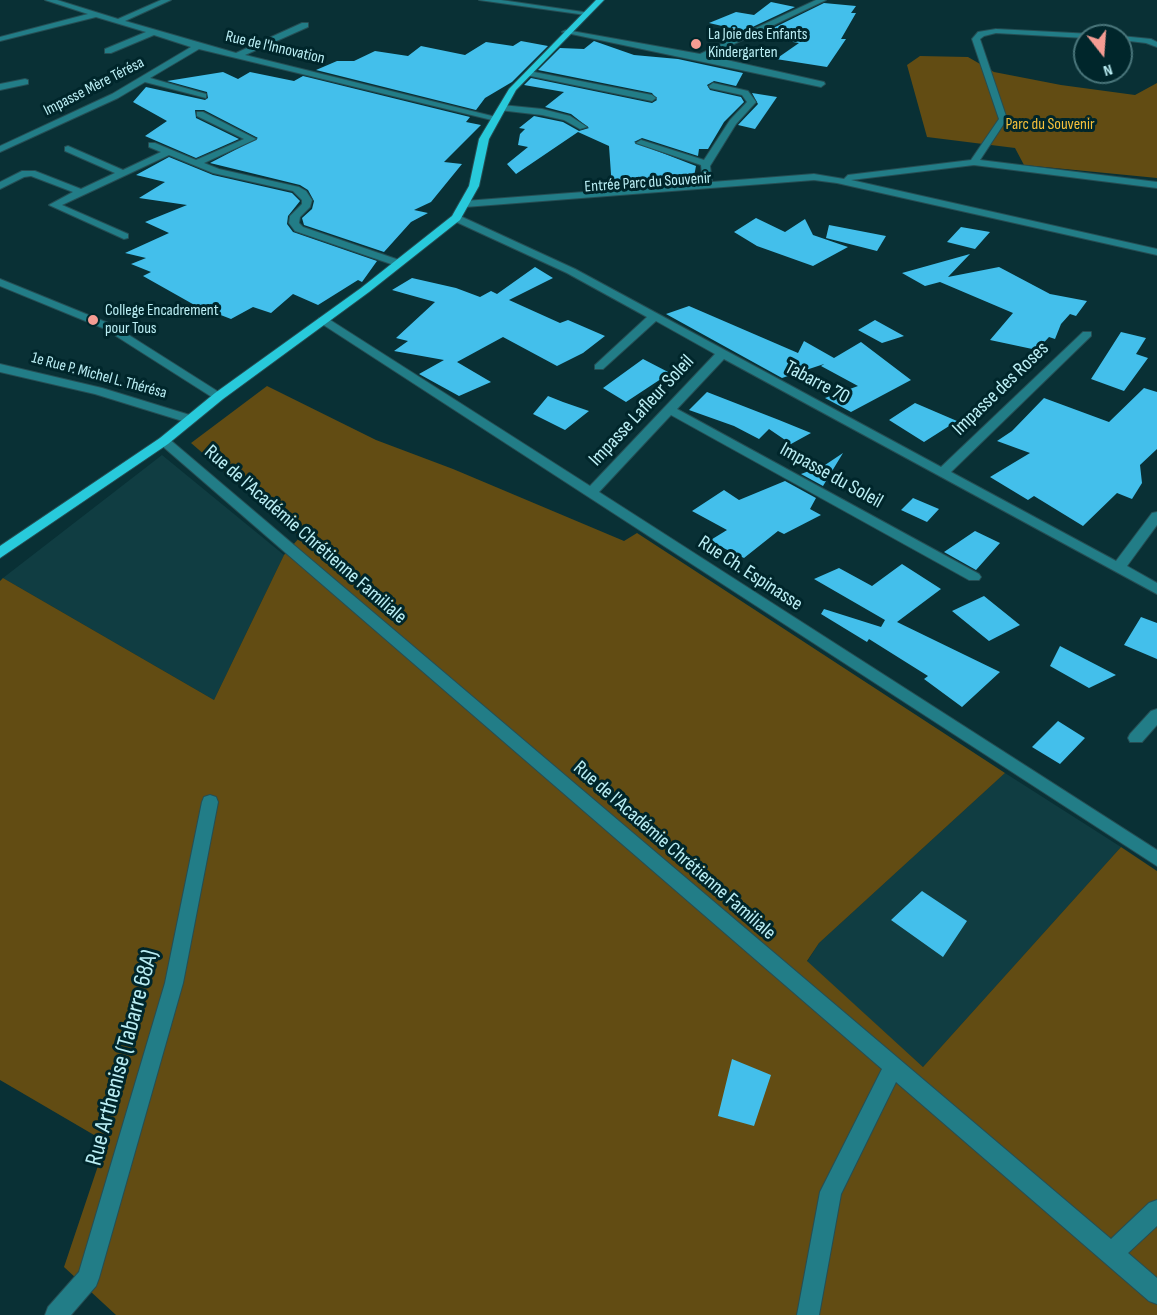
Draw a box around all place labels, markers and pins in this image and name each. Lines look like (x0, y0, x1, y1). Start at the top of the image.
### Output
place label: La Joie des Enfants Kindergarten (708, 25, 807, 63)
marker: La Joie des Enfants Kindergarten (689, 37, 703, 51)
place label: College Encadrement pour Tous (105, 301, 219, 339)
marker: College Encadrement pour Tous (86, 313, 100, 327)

